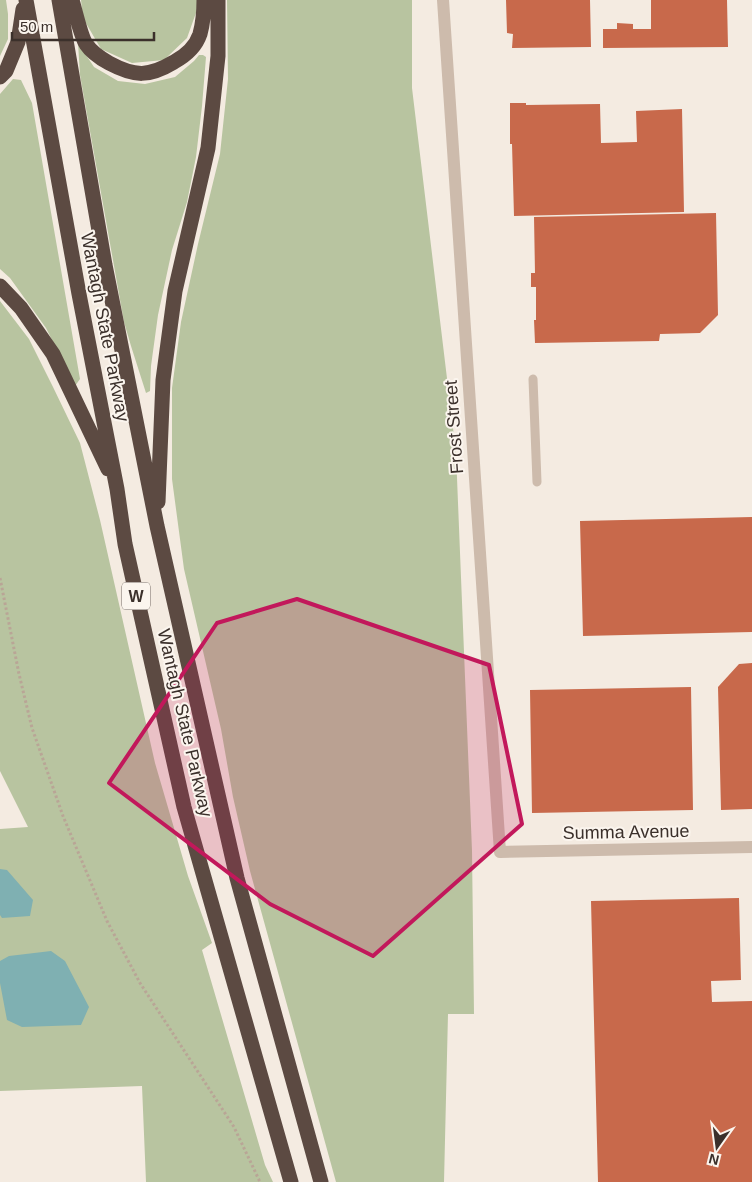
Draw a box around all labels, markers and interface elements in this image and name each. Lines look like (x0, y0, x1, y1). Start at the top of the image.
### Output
scale bar (12, 10, 155, 42)
text: 50 m (20, 18, 53, 35)
street label: Wantagh State Parkway (77, 231, 133, 423)
street label: Frost Street (441, 379, 467, 475)
road number: W (122, 582, 150, 610)
street label: Wantagh State Parkway (154, 627, 216, 819)
street label: Summa Avenue (562, 821, 690, 843)
north arrow (692, 1122, 742, 1172)
text: N (707, 1151, 721, 1169)

